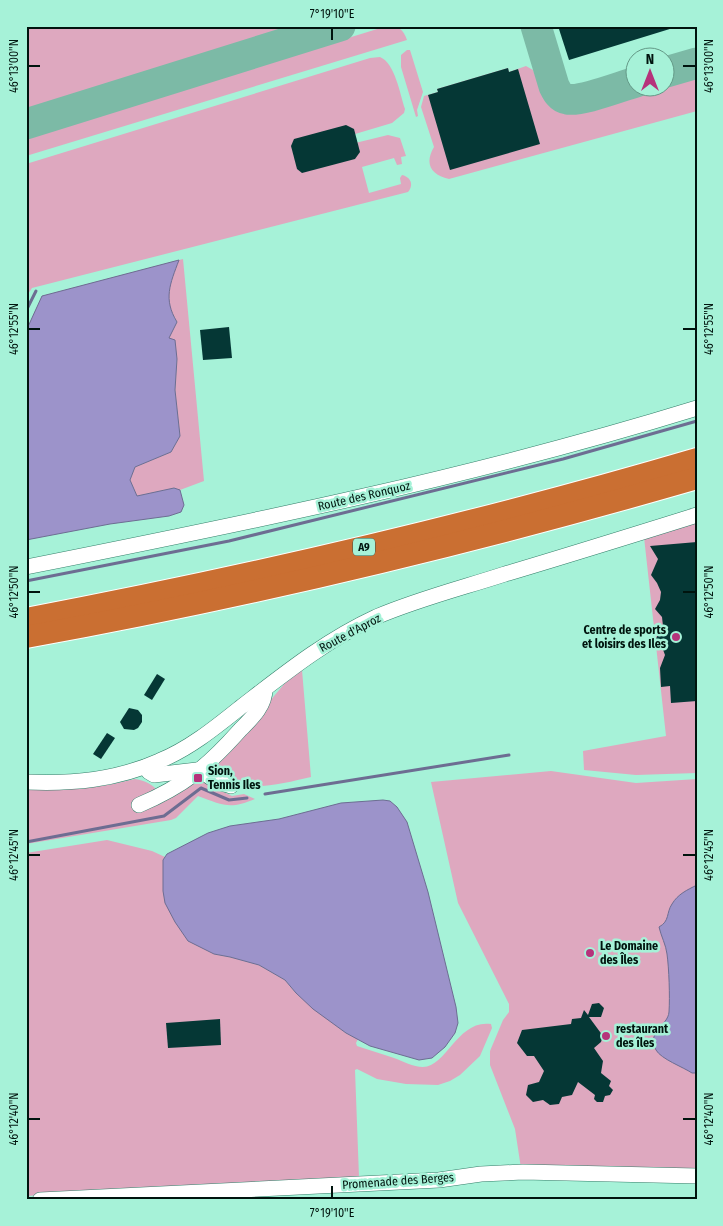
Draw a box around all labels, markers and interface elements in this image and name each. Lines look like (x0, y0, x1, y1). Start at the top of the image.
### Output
text: 7°19'10"E (310, 7, 355, 21)
text: 46°13'00"N (7, 39, 21, 93)
text: 46°13'00"N (702, 39, 716, 93)
north arrow (626, 48, 676, 98)
text: N (646, 51, 654, 68)
text: 46°12'55"N (7, 303, 21, 355)
text: 46°12'55"N (702, 303, 716, 355)
street label: Route des Ronquoz (316, 479, 412, 513)
road number: A9 (353, 538, 375, 556)
text: 46°12'50"N (7, 565, 21, 619)
text: 46°12'50"N (702, 565, 716, 619)
street label: Route d'Aproz (317, 611, 383, 655)
place label: Centre de sports et loisirs des Iles (582, 623, 667, 651)
marker: Centre de sports et loisirs des Iles (670, 631, 682, 643)
place label: Sion, Tennis Iles (208, 764, 261, 792)
marker: Sion, Tennis Iles (192, 772, 204, 784)
text: 46°12'45"N (7, 829, 21, 881)
text: 46°12'45"N (702, 829, 716, 881)
place label: Le Domaine des Îles (600, 939, 658, 967)
marker: Le Domaine des Îles (584, 947, 596, 959)
place label: restaurant des îles (616, 1022, 669, 1050)
marker: restaurant des îles (600, 1030, 612, 1042)
text: 46°12'40"N (7, 1093, 21, 1145)
text: 46°12'40"N (702, 1093, 716, 1145)
street label: Promenade des Berges (342, 1170, 454, 1192)
text: 7°19'10"E (310, 1206, 355, 1220)

